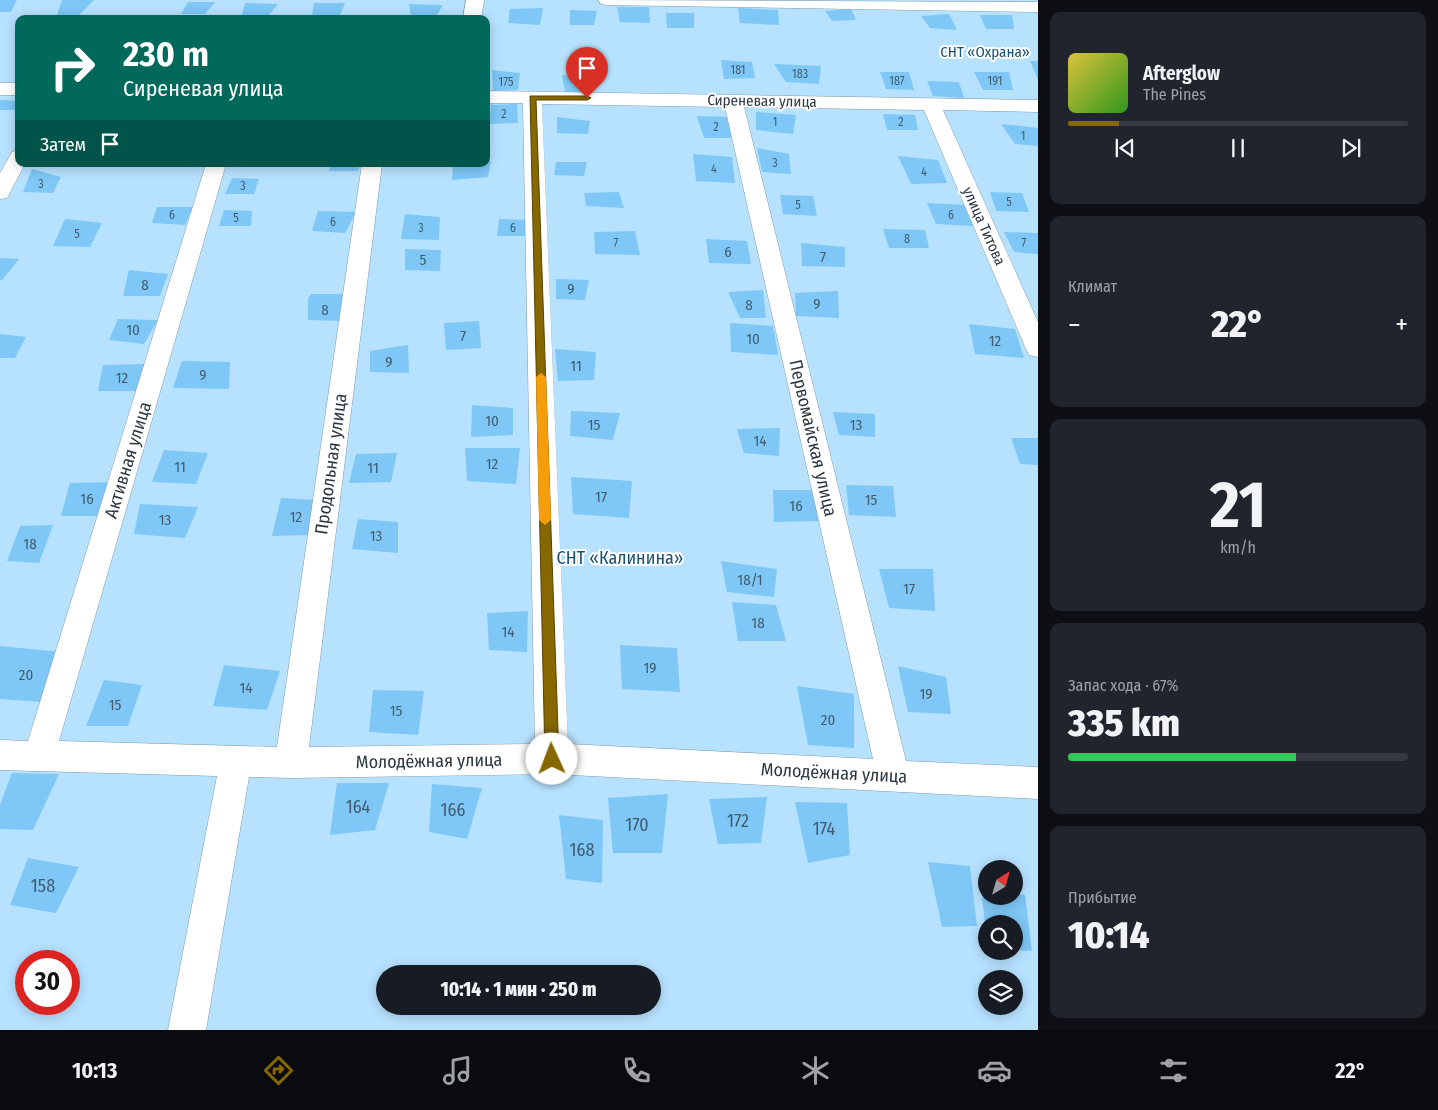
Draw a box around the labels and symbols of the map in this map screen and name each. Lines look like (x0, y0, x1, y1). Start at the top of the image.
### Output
park label: СНТ «Охрана» (940, 43, 1030, 61)
pin (566, 47, 608, 98)
house number: 181 (730, 63, 746, 77)
house number: 183 (792, 67, 808, 81)
house number: 187 (889, 74, 905, 88)
house number: 191 (988, 74, 1003, 88)
house number: 175 (499, 75, 514, 89)
street label: Сиреневая улица (707, 91, 817, 111)
house number: 2 (501, 107, 507, 121)
house number: 1 (773, 115, 777, 129)
house number: 2 (898, 115, 904, 129)
house number: 2 (713, 120, 719, 134)
house number: 1 (1021, 129, 1025, 143)
house number: 3 (772, 156, 778, 170)
house number: 4 (711, 162, 717, 176)
house number: 4 (921, 165, 927, 179)
house number: 3 (38, 177, 44, 191)
house number: 3 (240, 179, 246, 193)
street label: улица Титова (959, 184, 1009, 268)
house number: 5 (1006, 195, 1012, 209)
house number: 5 (795, 198, 801, 212)
house number: 6 (169, 208, 175, 222)
house number: 6 (948, 208, 954, 222)
house number: 5 (233, 211, 239, 225)
house number: 6 (330, 215, 336, 229)
house number: 3 (418, 221, 424, 235)
house number: 6 (510, 221, 516, 235)
house number: 5 (74, 227, 80, 241)
house number: 8 (904, 232, 910, 246)
house number: 7 (614, 236, 619, 250)
house number: 7 (1022, 236, 1027, 250)
house number: 6 (724, 243, 732, 261)
house number: 7 (820, 248, 826, 266)
house number: 5 (420, 251, 427, 269)
house number: 8 (141, 276, 149, 294)
house number: 9 (567, 280, 575, 298)
house number: 9 (813, 295, 821, 313)
house number: 8 (745, 296, 753, 314)
house number: 8 (321, 301, 329, 319)
house number: 10 (126, 321, 140, 339)
house number: 7 (460, 327, 466, 345)
house number: 10 (746, 330, 760, 348)
house number: 12 (989, 332, 1002, 350)
house number: 9 (385, 353, 393, 371)
house number: 11 (570, 357, 582, 375)
street label: Первомайская улица (784, 357, 842, 519)
house number: 9 (199, 366, 207, 384)
house number: 12 (116, 369, 129, 387)
street label: Продольная улица (310, 392, 352, 536)
street label: Активная улица (100, 399, 156, 521)
house number: 10 (485, 412, 499, 430)
house number: 15 (588, 416, 600, 434)
house number: 13 (850, 416, 863, 434)
house number: 14 (753, 432, 767, 450)
house number: 12 (486, 455, 499, 473)
house number: 11 (174, 458, 186, 476)
house number: 11 (367, 459, 379, 477)
house number: 17 (595, 488, 607, 506)
house number: 16 (80, 490, 94, 508)
house number: 15 (865, 491, 877, 509)
house number: 16 (789, 497, 803, 515)
house number: 12 (290, 508, 303, 526)
house number: 13 (159, 511, 172, 529)
house number: 13 (370, 527, 383, 545)
house number: 18 (23, 535, 37, 553)
park label: СНТ «Калинина» (557, 547, 683, 569)
house number: 18/1 (737, 571, 763, 589)
house number: 17 (903, 580, 915, 598)
house number: 18 (751, 614, 765, 632)
house number: 14 (501, 623, 515, 641)
house number: 19 (643, 659, 657, 677)
house number: 20 (19, 666, 33, 684)
house number: 14 (239, 679, 253, 697)
house number: 19 (919, 685, 933, 703)
house number: 15 (109, 696, 121, 714)
house number: 15 (390, 702, 402, 720)
house number: 20 (821, 711, 835, 729)
position arrow (525, 732, 577, 784)
street label: Молодёжная улица (356, 749, 503, 773)
street label: Молодёжная улица (760, 758, 908, 788)
house number: 164 (346, 796, 371, 818)
house number: 166 (441, 799, 466, 821)
house number: 172 (727, 810, 749, 832)
house number: 170 (625, 814, 649, 836)
house number: 174 (813, 818, 835, 840)
house number: 168 (570, 839, 594, 861)
north arrow (978, 860, 1022, 905)
house number: 158 (31, 875, 55, 897)
speed limit sign: 30 (15, 950, 80, 1015)

